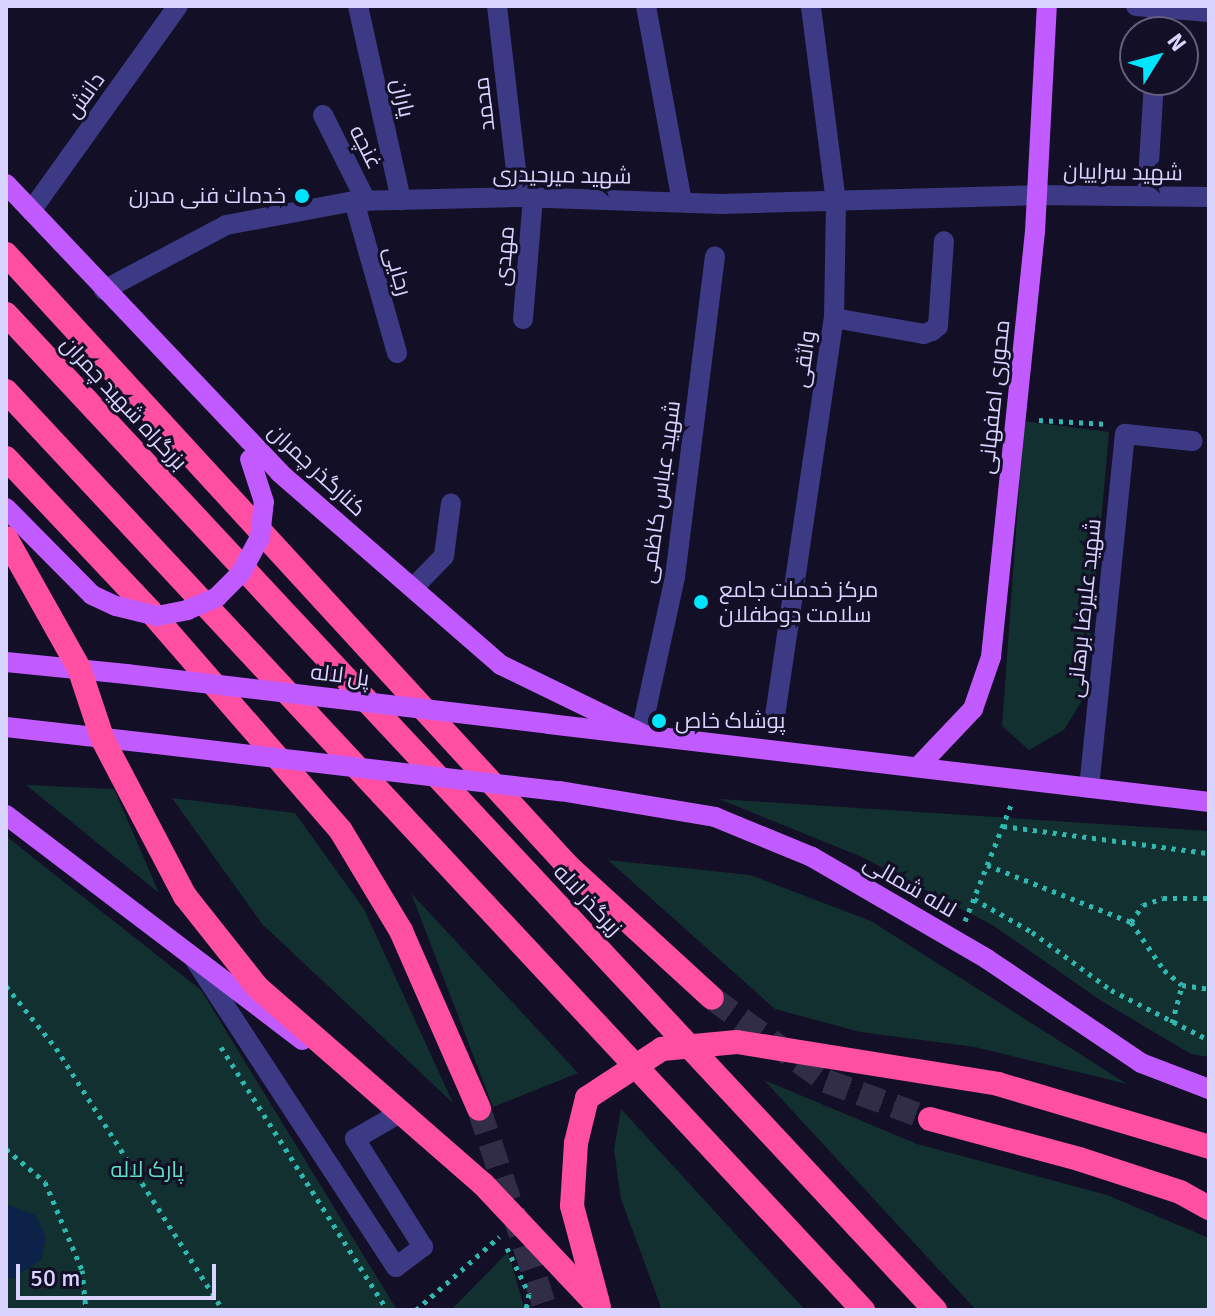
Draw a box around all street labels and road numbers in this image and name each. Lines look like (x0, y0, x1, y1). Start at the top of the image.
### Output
street label: دانش (60, 67, 110, 123)
street label: یاران (386, 76, 420, 120)
street label: محمد (468, 76, 500, 132)
street label: غنچه (344, 121, 388, 173)
street label: شهید سراییان (1063, 158, 1183, 186)
street label: شهید میرحیدری (492, 161, 632, 189)
street label: مهدی (488, 225, 520, 287)
street label: رجایی (378, 243, 418, 299)
street label: محوری اصفهانی (973, 319, 1015, 475)
street label: واثقی (787, 329, 821, 389)
street label: بزرگراه شهید چمران (55, 331, 193, 475)
street label: شهید عباس کاظمی (634, 399, 686, 585)
street label: کنارگذر چمران (263, 418, 371, 522)
street label: شهید علیرضا برهانی (1061, 517, 1107, 699)
street label: پل لاله (309, 658, 371, 692)
street label: لاله شمالی (859, 849, 961, 923)
street label: زیرگذر لاله (548, 859, 628, 941)

